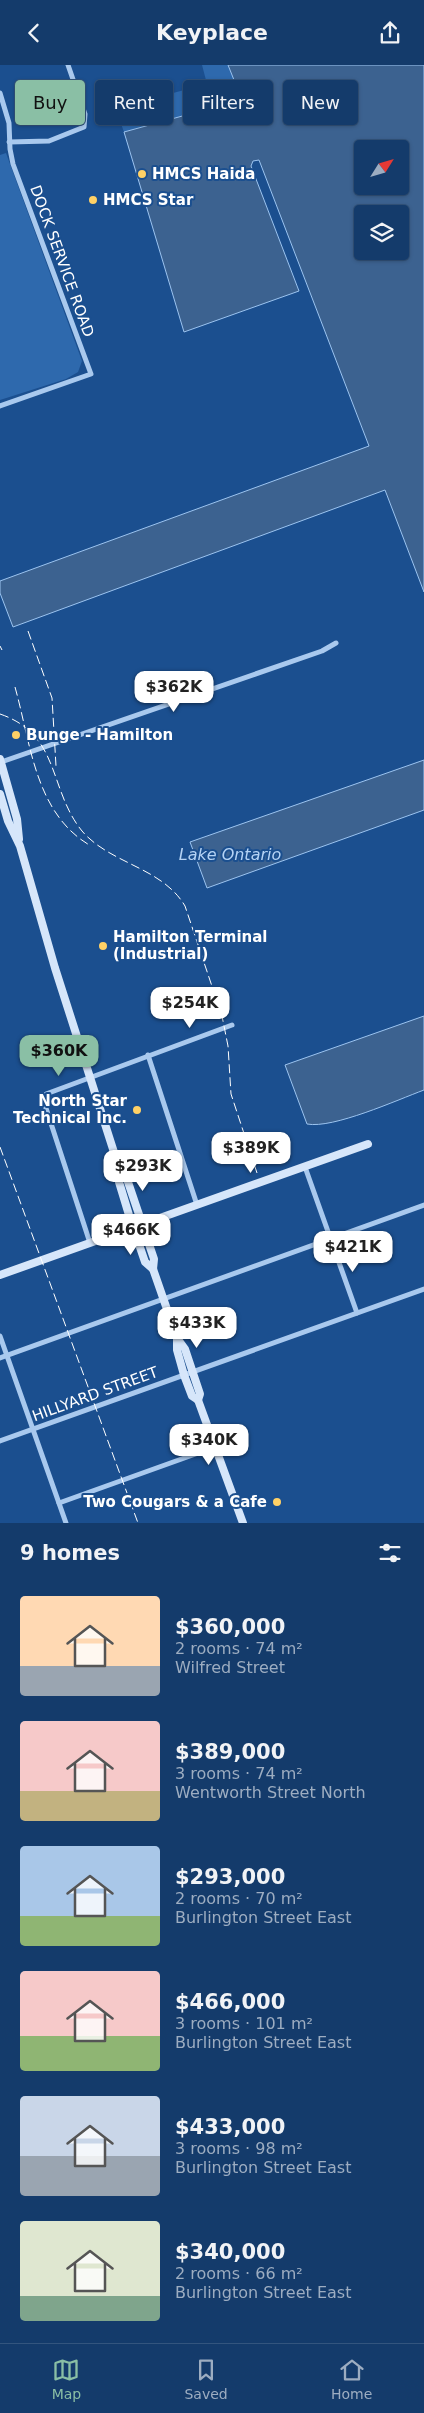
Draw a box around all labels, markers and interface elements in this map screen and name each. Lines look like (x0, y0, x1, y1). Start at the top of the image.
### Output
icon: back (20, 19, 48, 47)
icon: share (376, 19, 404, 47)
text: Keyplace (156, 20, 268, 45)
chip: Buy (15, 80, 85, 125)
chip: Rent (95, 80, 173, 125)
chip: Filters (183, 80, 273, 125)
chip: New (283, 80, 358, 125)
north arrow (354, 140, 409, 195)
map controls (354, 140, 409, 260)
place label: HMCS Haida (152, 165, 255, 183)
marker: HMCS Haida (136, 168, 148, 180)
street label: DOCK SERVICE ROAD (26, 183, 98, 339)
place label: HMCS Star (103, 191, 194, 209)
marker: HMCS Star (87, 194, 99, 206)
button: layers (354, 205, 409, 260)
pin: $362K (139, 671, 209, 713)
text: $362K (146, 677, 202, 696)
place label: Bunge - Hamilton (26, 726, 173, 744)
marker: Bunge - Hamilton (10, 729, 22, 741)
water label: Lake Ontario (179, 845, 281, 864)
place label: Hamilton Terminal (Industrial) (113, 928, 268, 963)
marker: Hamilton Terminal (Industrial) (97, 940, 109, 952)
pin: $254K (155, 987, 225, 1029)
text: $254K (162, 993, 218, 1012)
pin: $360K (24, 1035, 94, 1077)
text: $360K (31, 1041, 87, 1060)
place label: North Star Technical Inc. (13, 1092, 128, 1127)
marker: North Star Technical Inc. (131, 1104, 143, 1116)
pin: $389K (216, 1131, 286, 1174)
text: $389K (223, 1138, 279, 1157)
pin: $293K (108, 1149, 178, 1192)
text: $293K (115, 1156, 171, 1175)
pin: $466K (96, 1213, 166, 1256)
text: $466K (103, 1220, 159, 1239)
pin: $421K (318, 1231, 388, 1273)
text: $421K (325, 1237, 381, 1256)
pin: $433K (162, 1307, 232, 1349)
text: $433K (169, 1313, 225, 1332)
street label: HILLYARD STREET (30, 1363, 161, 1425)
pin: $340K (174, 1423, 244, 1466)
text: $340K (181, 1430, 237, 1449)
place label: Two Cougars & a Cafe (83, 1493, 267, 1511)
marker: Two Cougars & a Cafe (271, 1496, 283, 1508)
icon: filters (376, 1539, 404, 1567)
text: 9 homes (20, 1541, 120, 1565)
text: $360,000 (175, 1615, 285, 1639)
icon: home (60, 1616, 120, 1676)
text: 2 rooms · 74 m² (175, 1639, 303, 1658)
text: Wilfred Street (175, 1658, 285, 1677)
text: $389,000 (175, 1740, 285, 1764)
icon: home (60, 1741, 120, 1801)
text: 3 rooms · 74 m² (175, 1764, 303, 1783)
text: Wentworth Street North (175, 1783, 366, 1802)
text: $293,000 (175, 1865, 285, 1889)
icon: home (60, 1866, 120, 1926)
text: 2 rooms · 70 m² (175, 1889, 303, 1908)
text: Burlington Street East (175, 1908, 351, 1927)
text: $466,000 (175, 1990, 285, 2014)
icon: home (60, 1991, 120, 2051)
text: 3 rooms · 101 m² (175, 2014, 313, 2033)
text: Burlington Street East (175, 2033, 351, 2052)
text: $433,000 (175, 2115, 285, 2139)
icon: home (60, 2116, 120, 2176)
text: 3 rooms · 98 m² (175, 2139, 303, 2158)
text: Burlington Street East (175, 2158, 351, 2177)
text: $340,000 (175, 2240, 285, 2264)
icon: home (60, 2241, 120, 2301)
text: 2 rooms · 66 m² (175, 2264, 303, 2283)
text: Burlington Street East (175, 2283, 351, 2302)
tab: Map (52, 2356, 81, 2402)
tab: Saved (184, 2356, 228, 2402)
tab: Home (331, 2356, 372, 2402)

